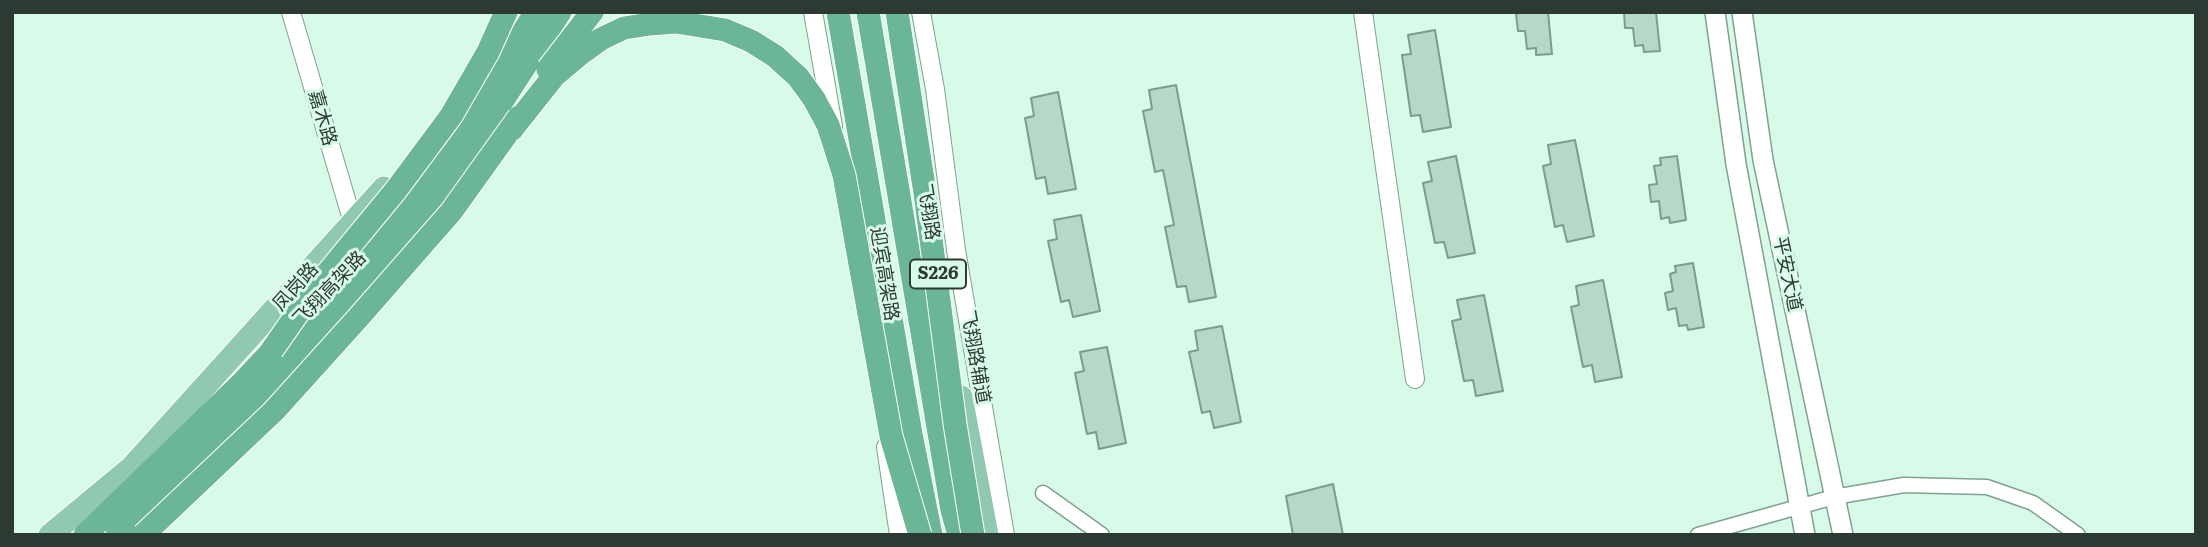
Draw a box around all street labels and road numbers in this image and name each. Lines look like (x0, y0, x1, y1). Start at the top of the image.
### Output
street label: 嘉木路 (303, 87, 341, 149)
street label: 飞翔路 (912, 182, 944, 242)
street label: 迎宾高架路 (865, 225, 903, 323)
street label: 平安大道 (1768, 234, 1806, 314)
street label: 飞翔高架路 (289, 247, 371, 331)
street label: 凤岗路 (268, 258, 324, 316)
road number: S226 (910, 260, 966, 288)
street label: 飞翔路辅道 (956, 308, 994, 406)

